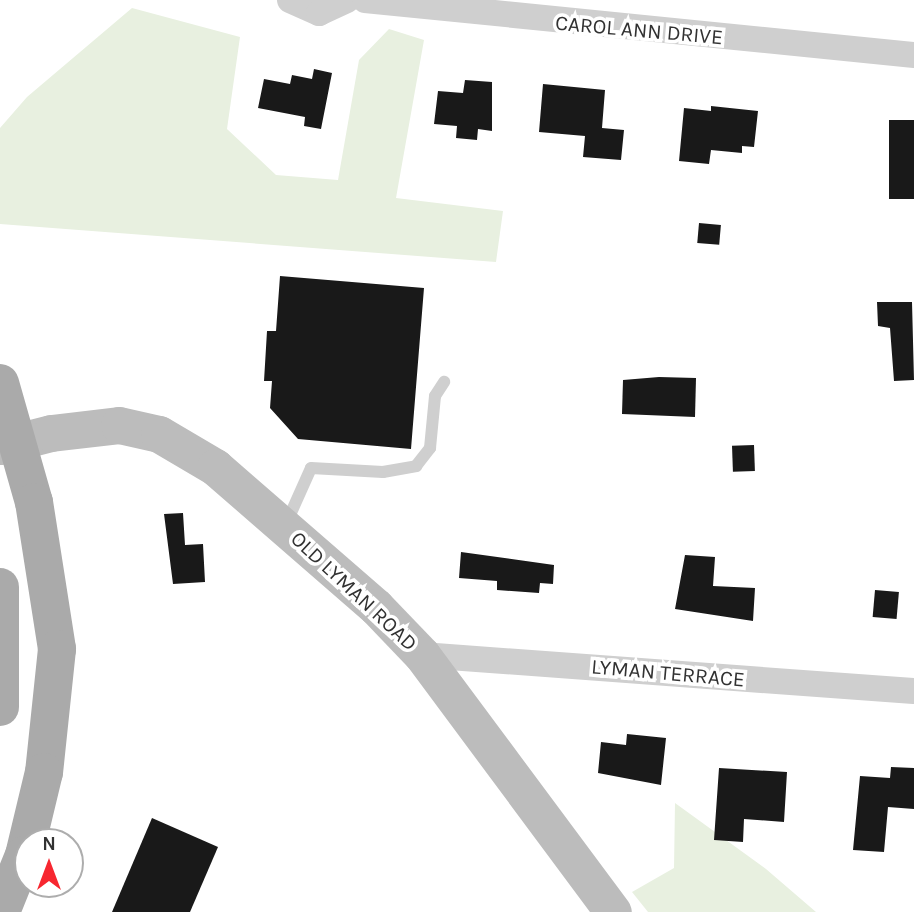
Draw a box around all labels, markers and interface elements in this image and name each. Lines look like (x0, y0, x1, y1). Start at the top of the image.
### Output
street label: CAROL ANN DRIVE (554, 10, 724, 50)
street label: OLD LYMAN ROAD (286, 526, 422, 656)
street label: LYMAN TERRACE (590, 654, 746, 692)
north arrow (14, 828, 84, 898)
text: N (42, 833, 56, 855)

